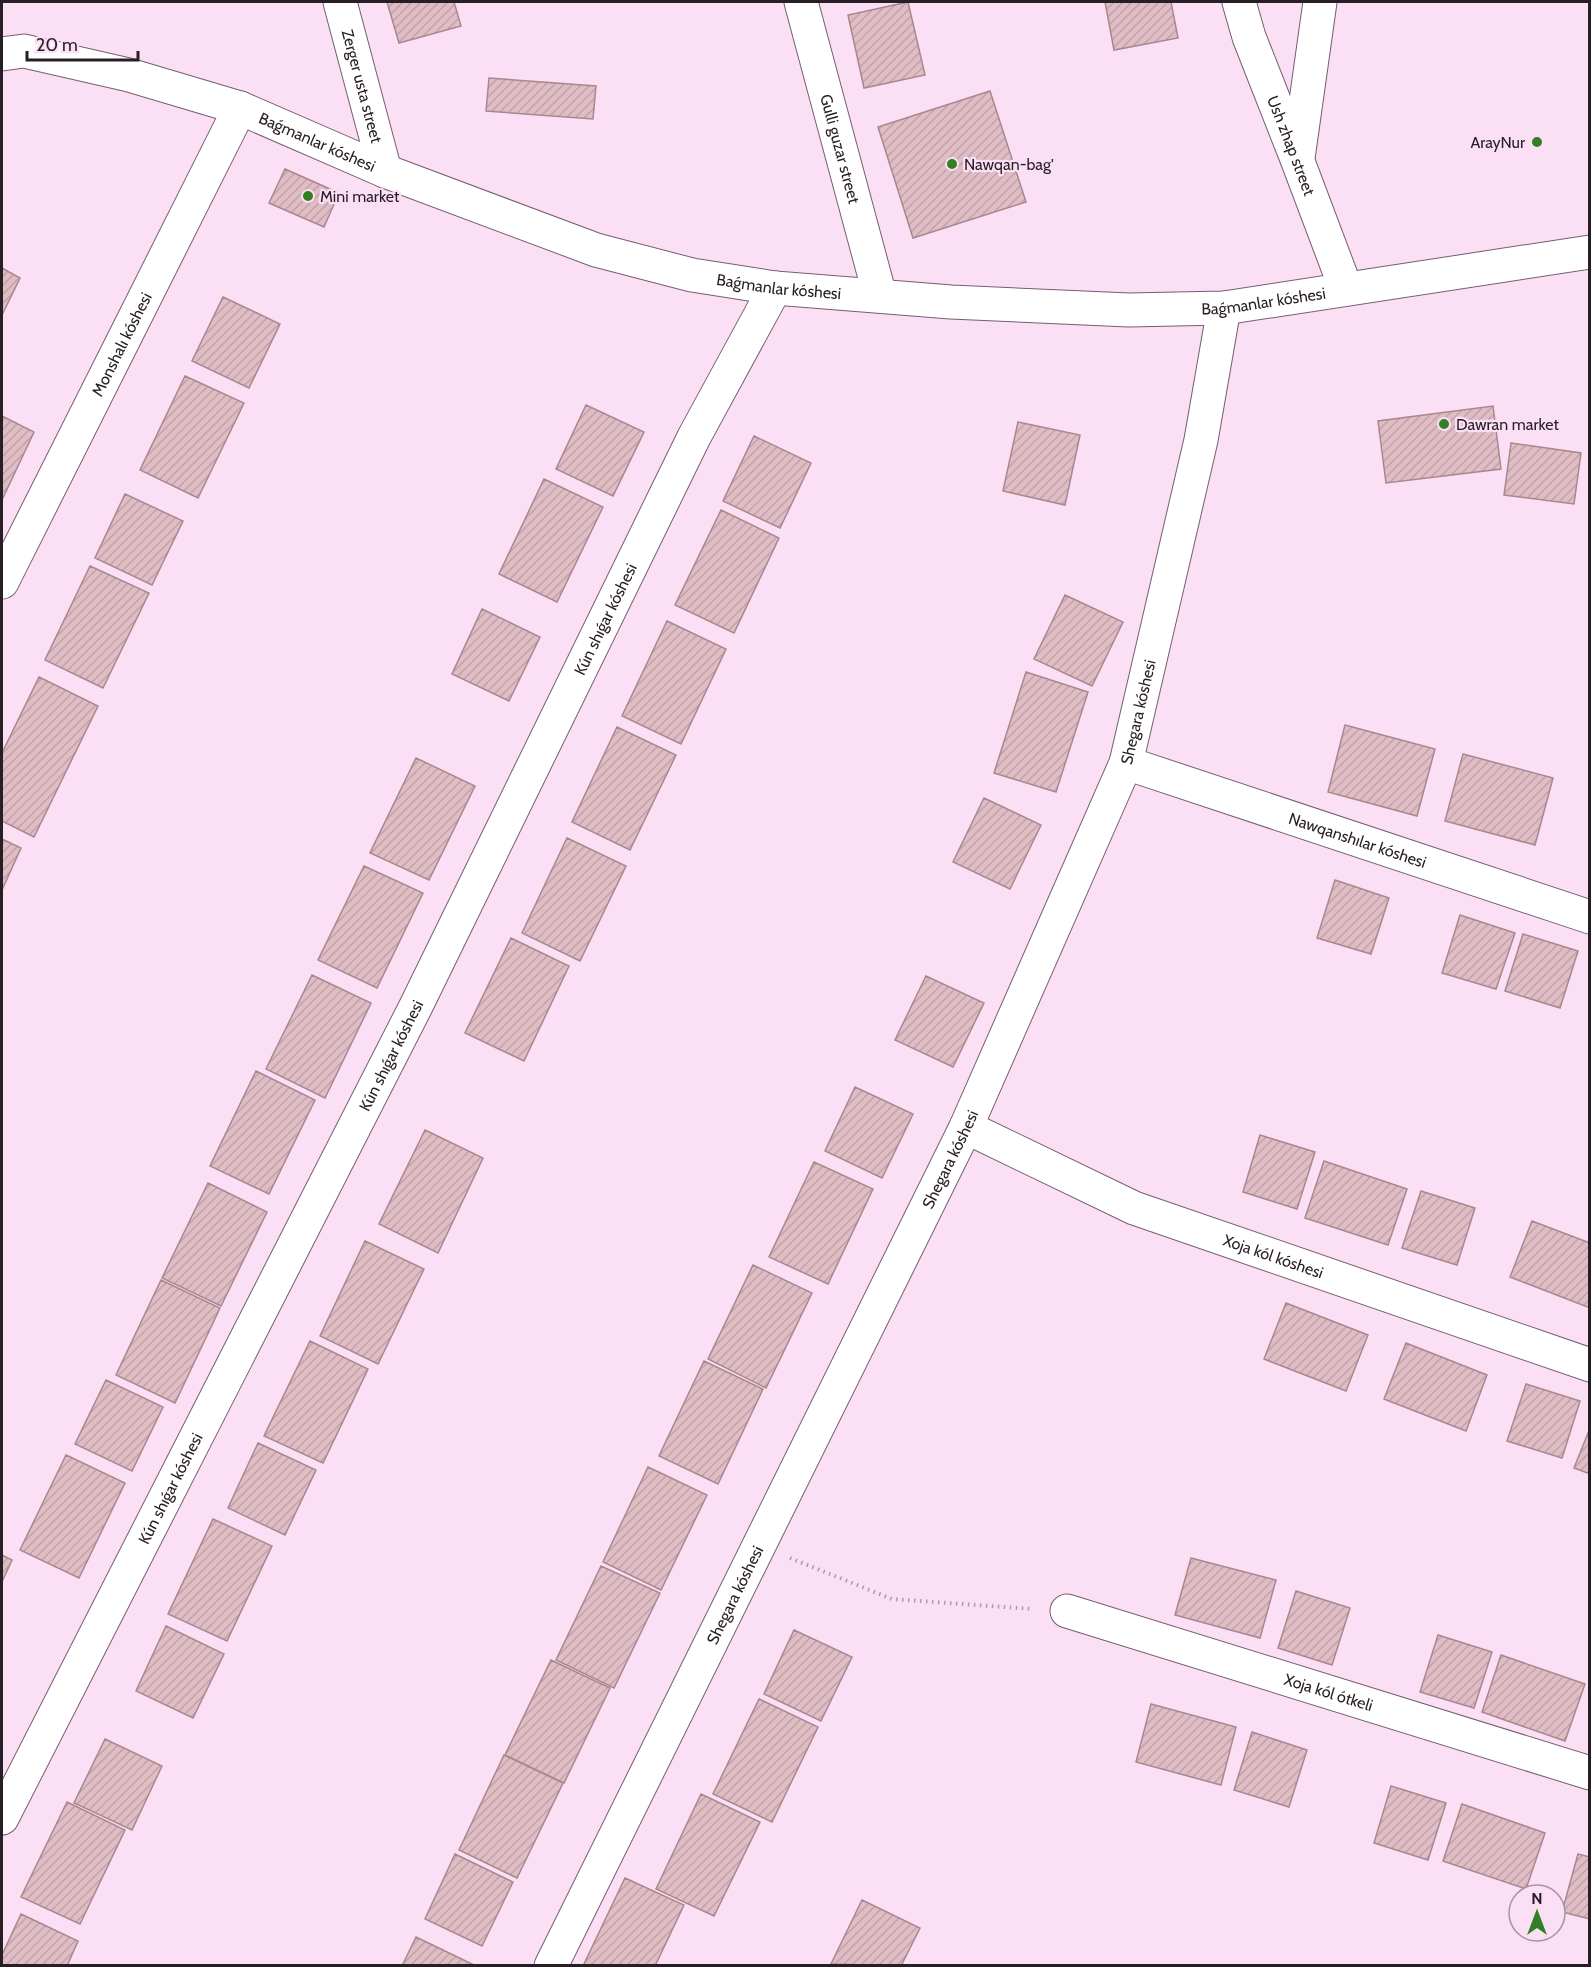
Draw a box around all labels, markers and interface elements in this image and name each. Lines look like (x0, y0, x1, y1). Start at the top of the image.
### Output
scale bar (27, 24, 138, 62)
street label: Zerger usta street (338, 27, 387, 146)
text: 20 m (36, 34, 78, 56)
street label: Gulli guzar street (817, 92, 864, 206)
street label: Ush zhap street (1264, 93, 1320, 199)
street label: Baǵmanlar kóshesi (256, 108, 379, 175)
place label: ArayNur (1470, 133, 1526, 152)
marker: ArayNur (1530, 135, 1544, 149)
place label: Nawqan-bag' (964, 155, 1054, 174)
marker: Nawqan-bag' (945, 157, 959, 171)
place label: Mini market (320, 187, 400, 206)
marker: Mini market (301, 189, 315, 203)
street label: Baǵmanlar kóshesi (715, 269, 842, 303)
street label: Baǵmanlar kóshesi (1201, 283, 1327, 318)
street label: Monshalı kóshesi (87, 289, 155, 399)
place label: Dawran market (1456, 415, 1560, 434)
marker: Dawran market (1437, 417, 1451, 431)
street label: Kún shıǵar kóshesi (570, 560, 640, 678)
street label: Shegara kóshesi (1116, 658, 1159, 766)
street label: Nawqanshılar kóshesi (1286, 808, 1429, 872)
street label: Kún shıǵar kóshesi (355, 997, 427, 1114)
street label: Shegara kóshesi (918, 1107, 982, 1212)
street label: Xoja kól kóshesi (1221, 1230, 1326, 1282)
street label: Kún shıǵar kóshesi (134, 1430, 206, 1547)
street label: Shegara kóshesi (702, 1543, 767, 1647)
street label: Xoja kól ótkeli (1282, 1669, 1375, 1715)
north arrow (1507, 1883, 1567, 1943)
text: N (1531, 1889, 1543, 1908)

